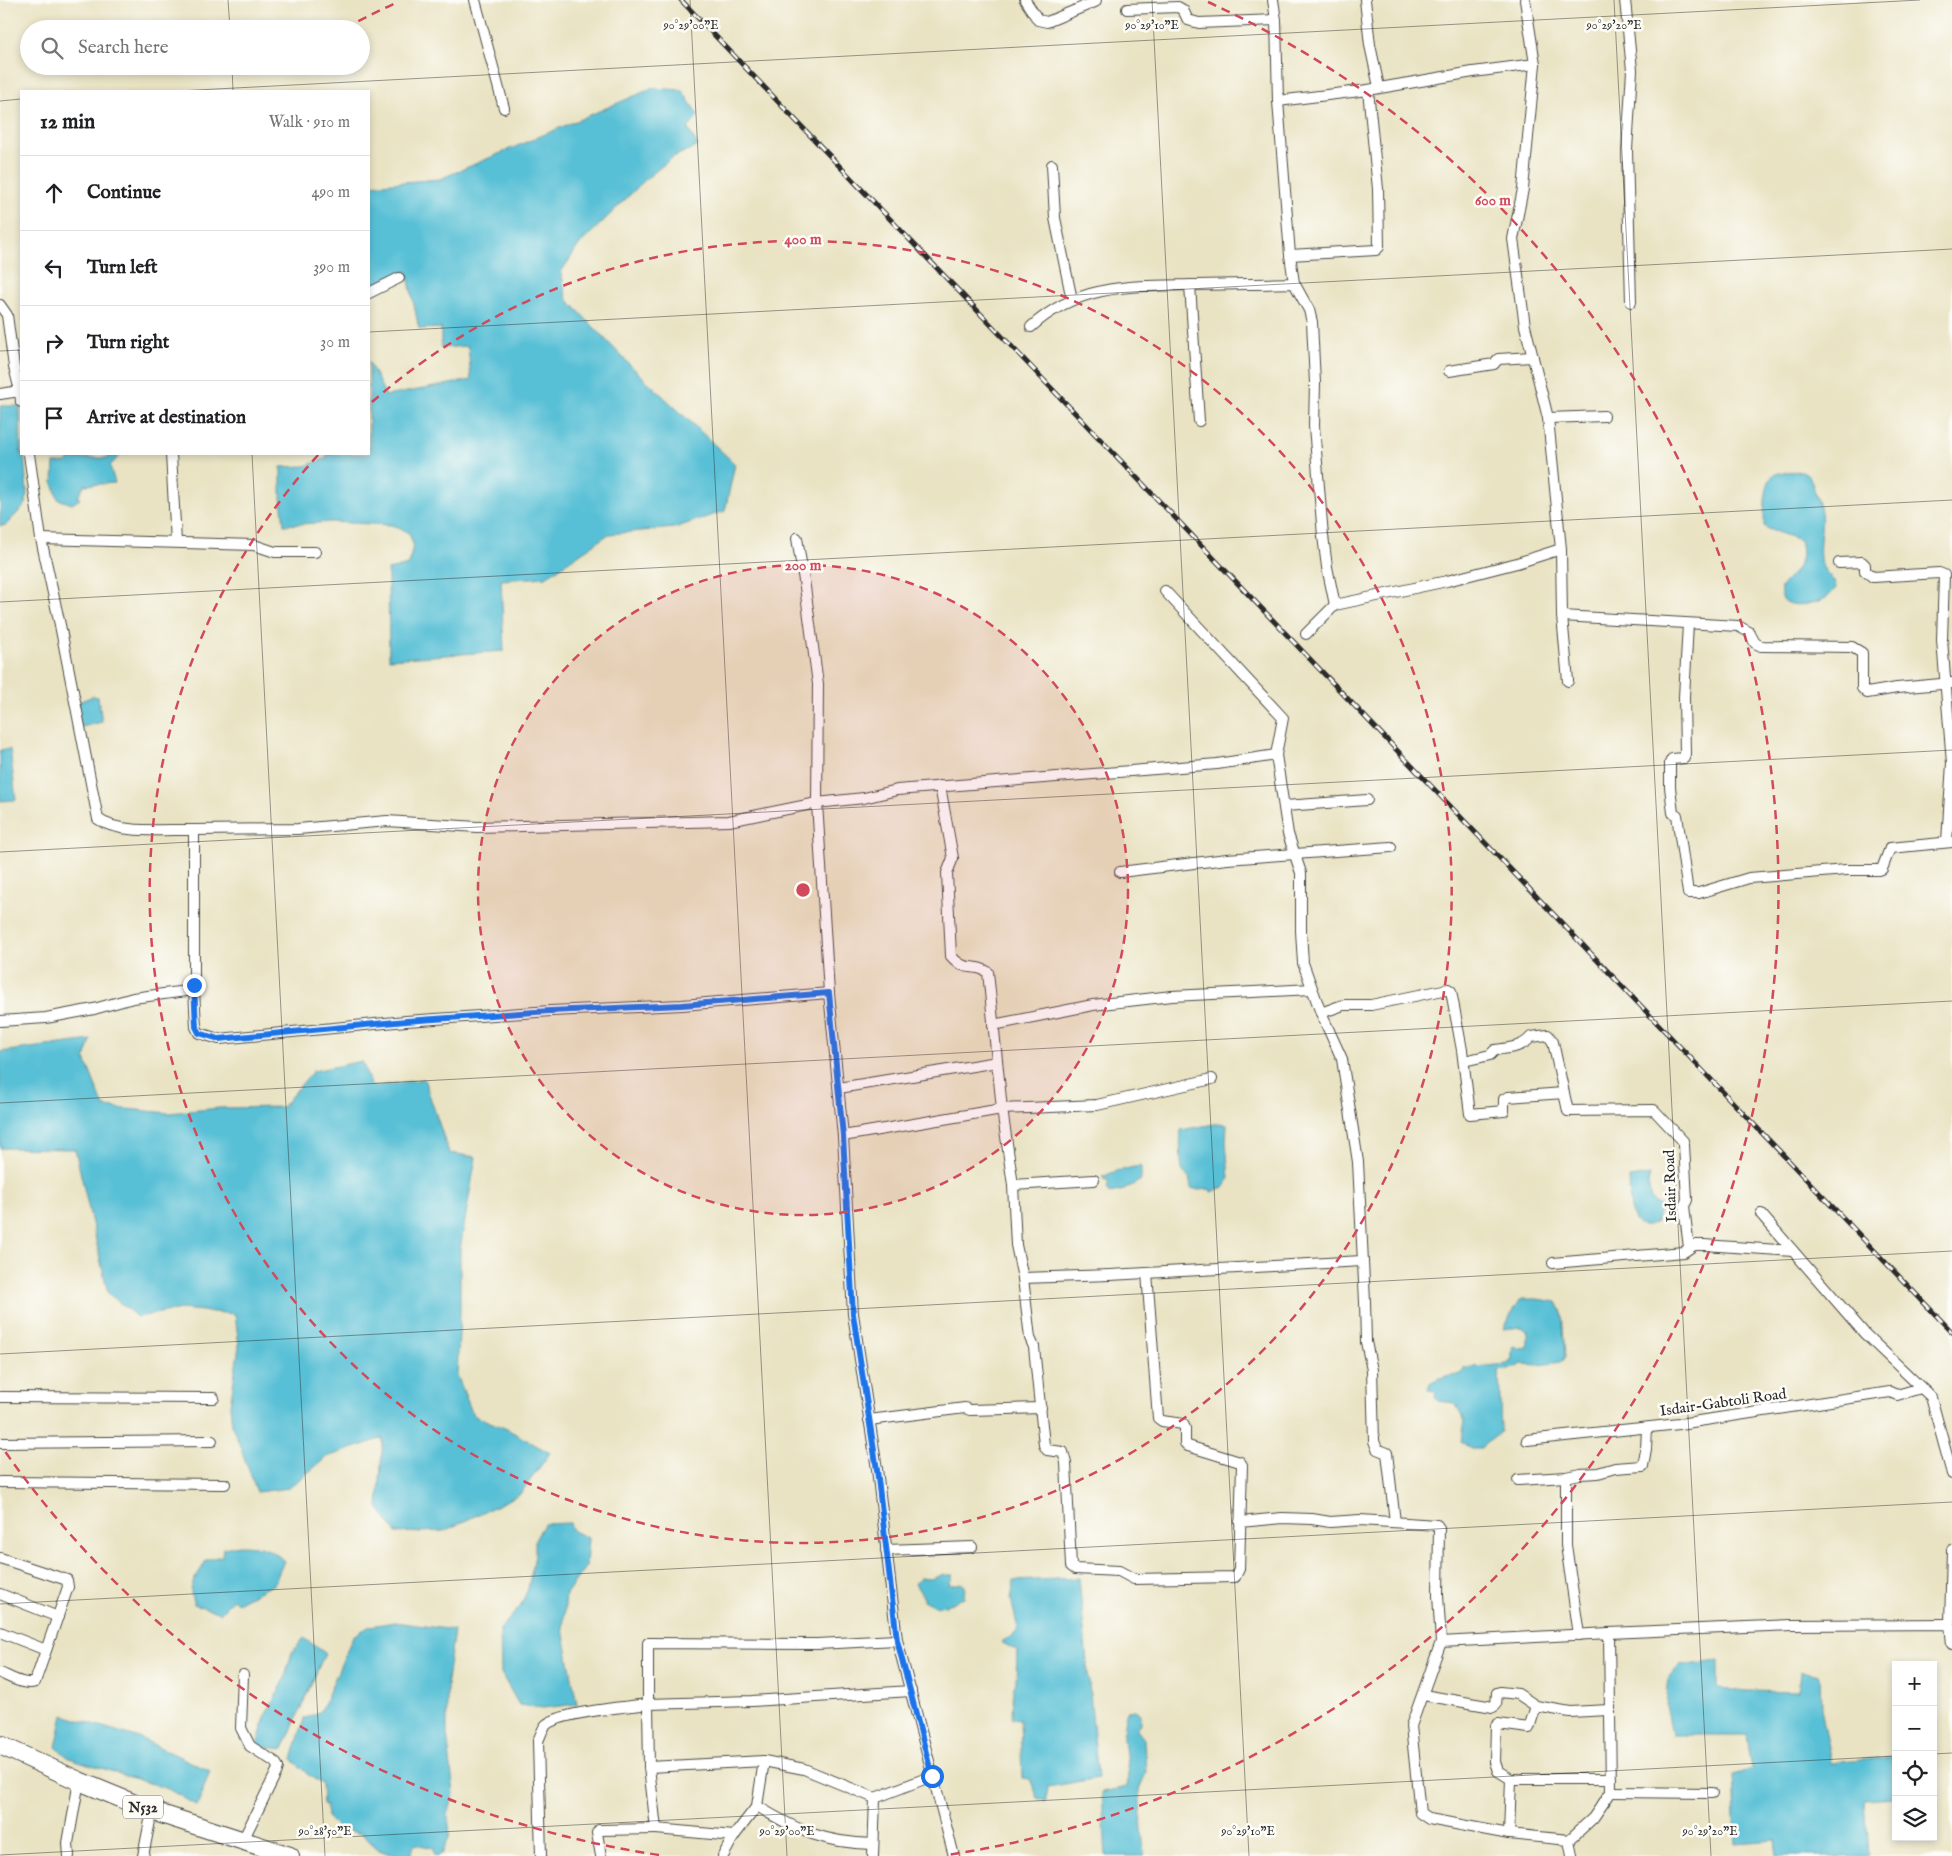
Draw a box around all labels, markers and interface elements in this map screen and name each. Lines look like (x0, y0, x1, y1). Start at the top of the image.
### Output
text: 90°29'00"E (662, 18, 719, 33)
text: 90°29'10"E (1124, 18, 1179, 33)
text: 90°29'20"E (1586, 18, 1641, 33)
search box (20, 20, 370, 75)
icon: search (38, 34, 66, 62)
text: Search here (78, 36, 169, 60)
text: 12 min (40, 109, 95, 136)
text: Walk · 910 m (269, 113, 350, 133)
icon: ahead (40, 179, 68, 207)
text: Continue (87, 181, 161, 205)
text: 490 m (311, 183, 350, 203)
text: 600 m (1475, 191, 1511, 210)
text: 400 m (785, 230, 822, 249)
icon: left (40, 254, 68, 282)
text: Turn left (87, 256, 158, 280)
text: 390 m (313, 258, 350, 278)
icon: right (40, 329, 68, 357)
text: Turn right (87, 331, 169, 355)
text: 30 m (320, 333, 350, 353)
icon: arrive (40, 404, 68, 432)
text: Arrive at destination (87, 406, 246, 430)
text: 200 m (785, 556, 822, 575)
centre of rings (794, 881, 812, 899)
route end (183, 974, 206, 997)
street label: Isdair Road (1660, 1148, 1681, 1223)
street label: Isdair-Gabtoli Road (1659, 1384, 1789, 1421)
map controls (1892, 1661, 1937, 1841)
button: + (1892, 1661, 1937, 1706)
button: − (1892, 1706, 1937, 1751)
button: locate (1892, 1751, 1937, 1796)
route start (921, 1765, 944, 1788)
road number: N532 (123, 1795, 163, 1818)
button: layers (1892, 1796, 1937, 1841)
text: 90°28'50"E (297, 1824, 352, 1839)
text: 90°29'00"E (758, 1824, 815, 1839)
text: 90°29'10"E (1220, 1824, 1275, 1839)
text: 90°29'20"E (1682, 1824, 1737, 1839)

